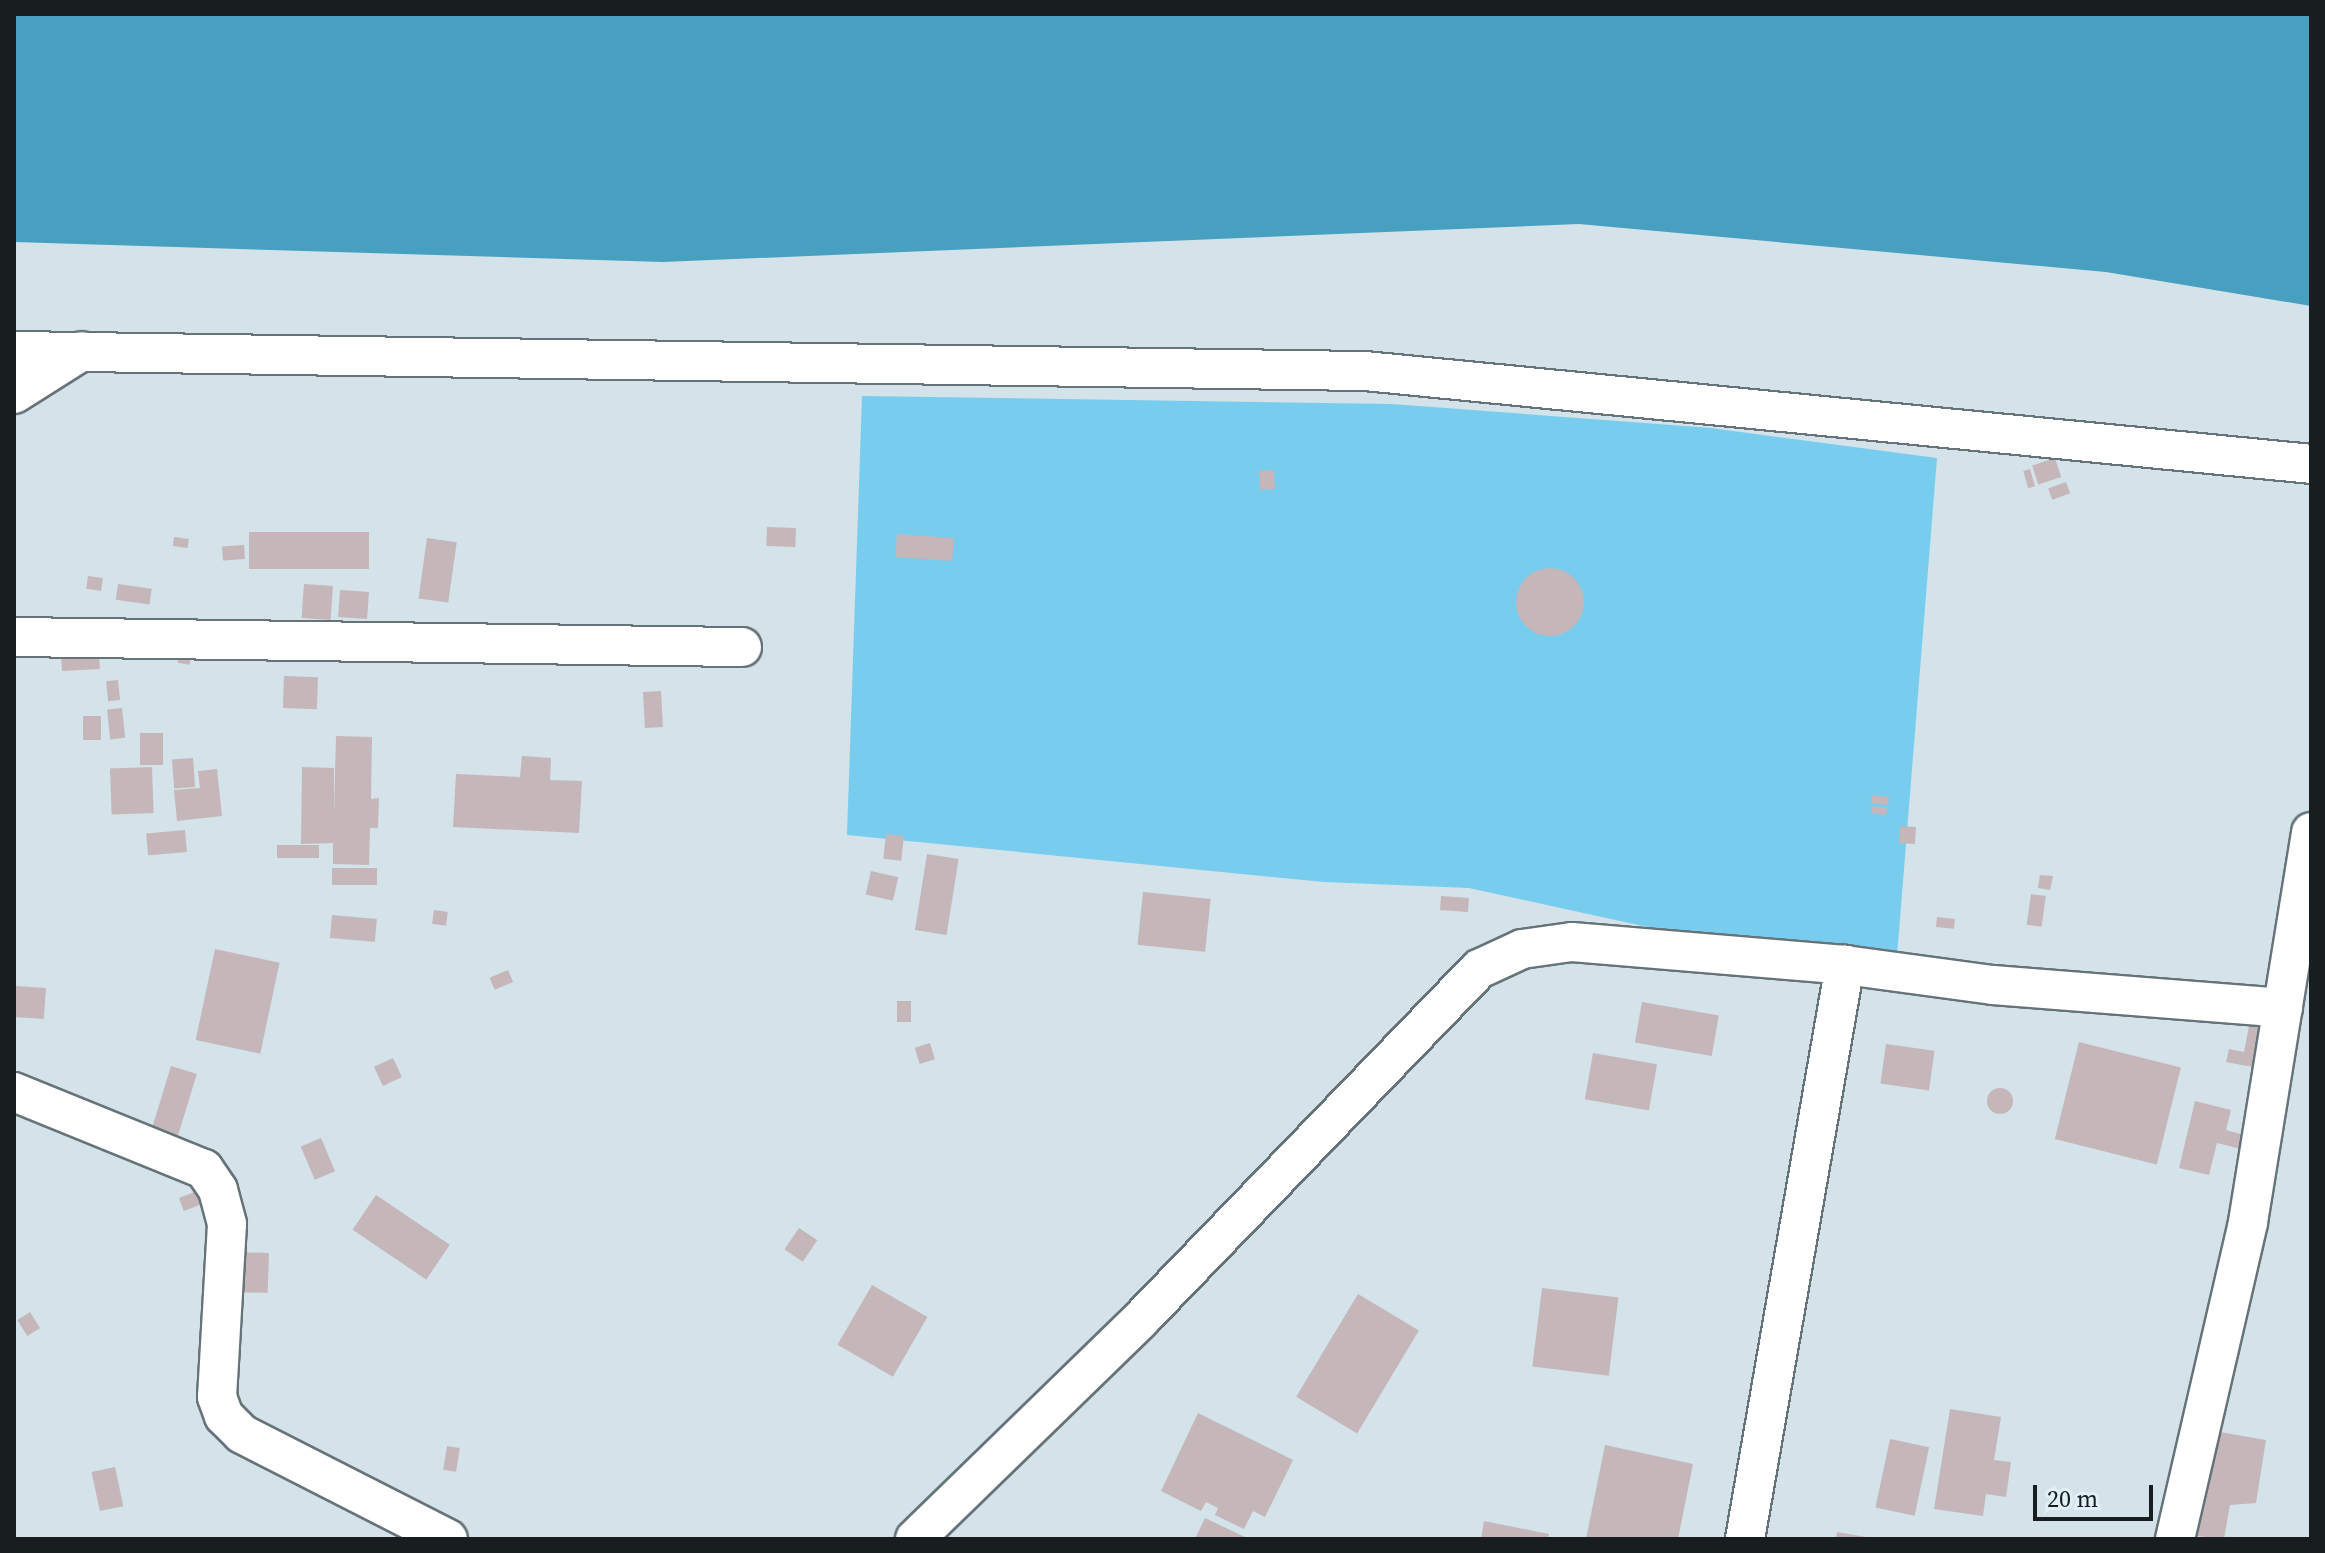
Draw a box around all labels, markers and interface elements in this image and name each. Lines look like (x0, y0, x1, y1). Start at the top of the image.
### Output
scale bar (2037, 1469, 2157, 1519)
text: 20 m (2047, 1482, 2098, 1515)

